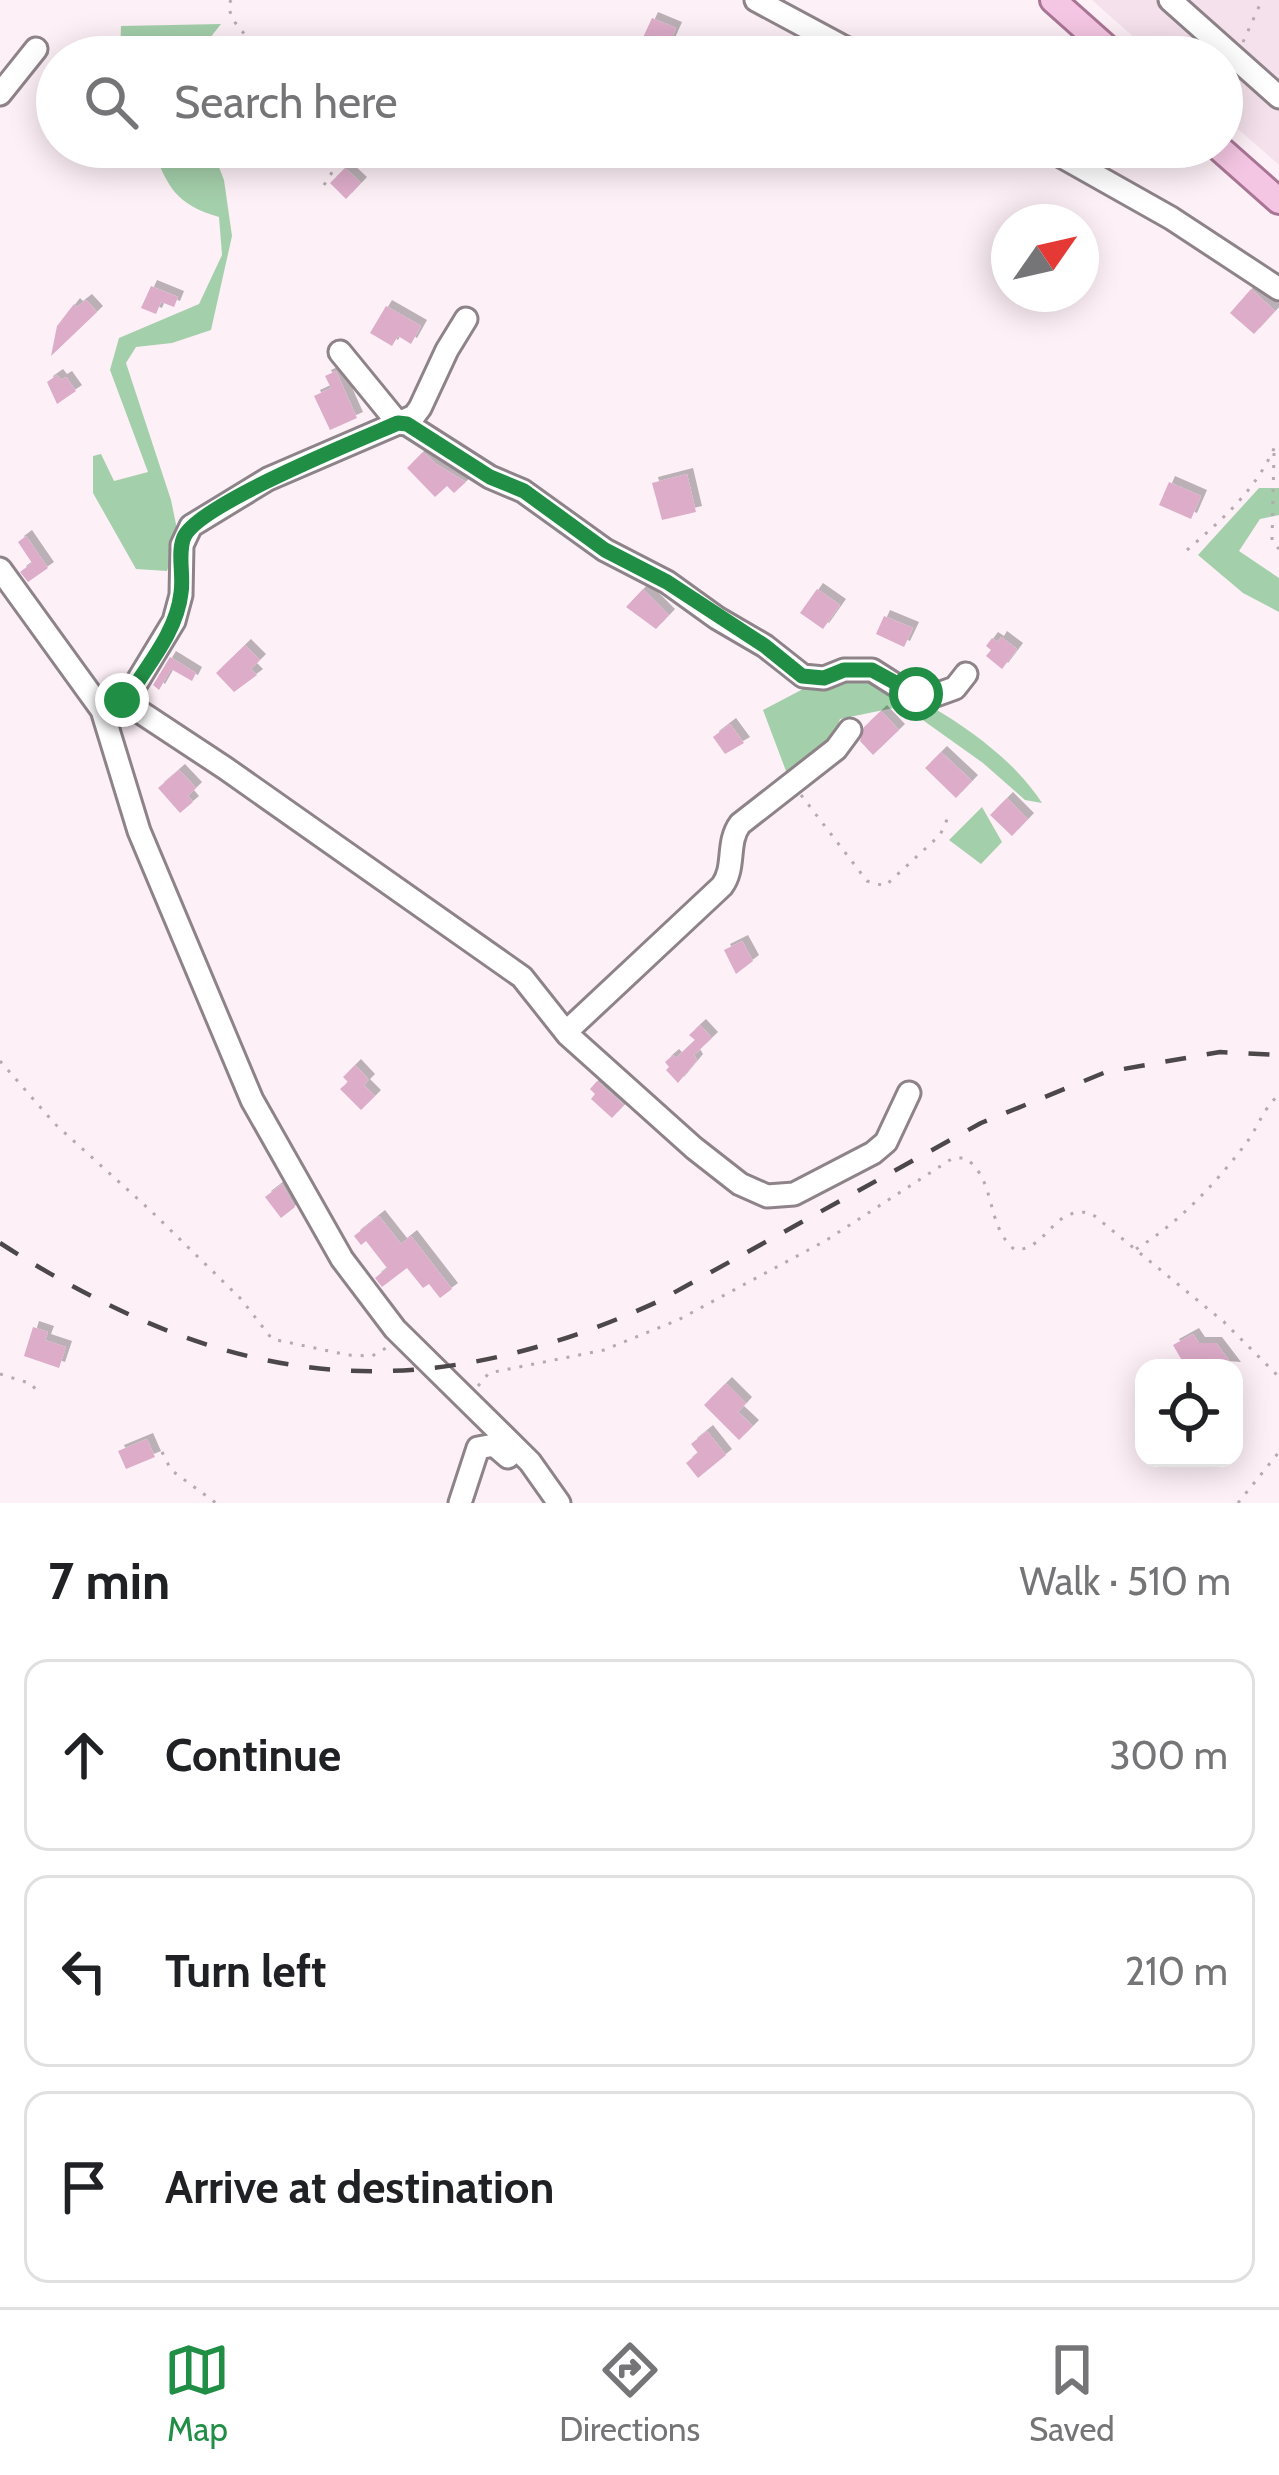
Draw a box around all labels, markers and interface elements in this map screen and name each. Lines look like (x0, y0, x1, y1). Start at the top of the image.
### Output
search box (36, 36, 1243, 168)
icon: search (78, 69, 144, 135)
text: Search here (174, 75, 398, 129)
north arrow (991, 204, 1099, 312)
route start (889, 667, 943, 721)
route end (95, 673, 149, 727)
map controls (1135, 1359, 1243, 1467)
button: locate (1135, 1359, 1243, 1467)
text: 7 min (48, 1550, 170, 1612)
text: Walk · 510 m (1019, 1557, 1231, 1605)
icon: ahead (51, 1722, 117, 1788)
text: Continue (165, 1728, 341, 1782)
text: 300 m (1109, 1731, 1228, 1779)
icon: left (51, 1938, 117, 2004)
text: Turn left (165, 1944, 327, 1998)
text: 210 m (1125, 1947, 1228, 1995)
icon: arrive (51, 2154, 117, 2220)
text: Arrive at destination (165, 2160, 554, 2214)
tab: Map (164, 2337, 230, 2449)
tab: Directions (559, 2337, 700, 2449)
tab: Saved (1029, 2337, 1115, 2449)

